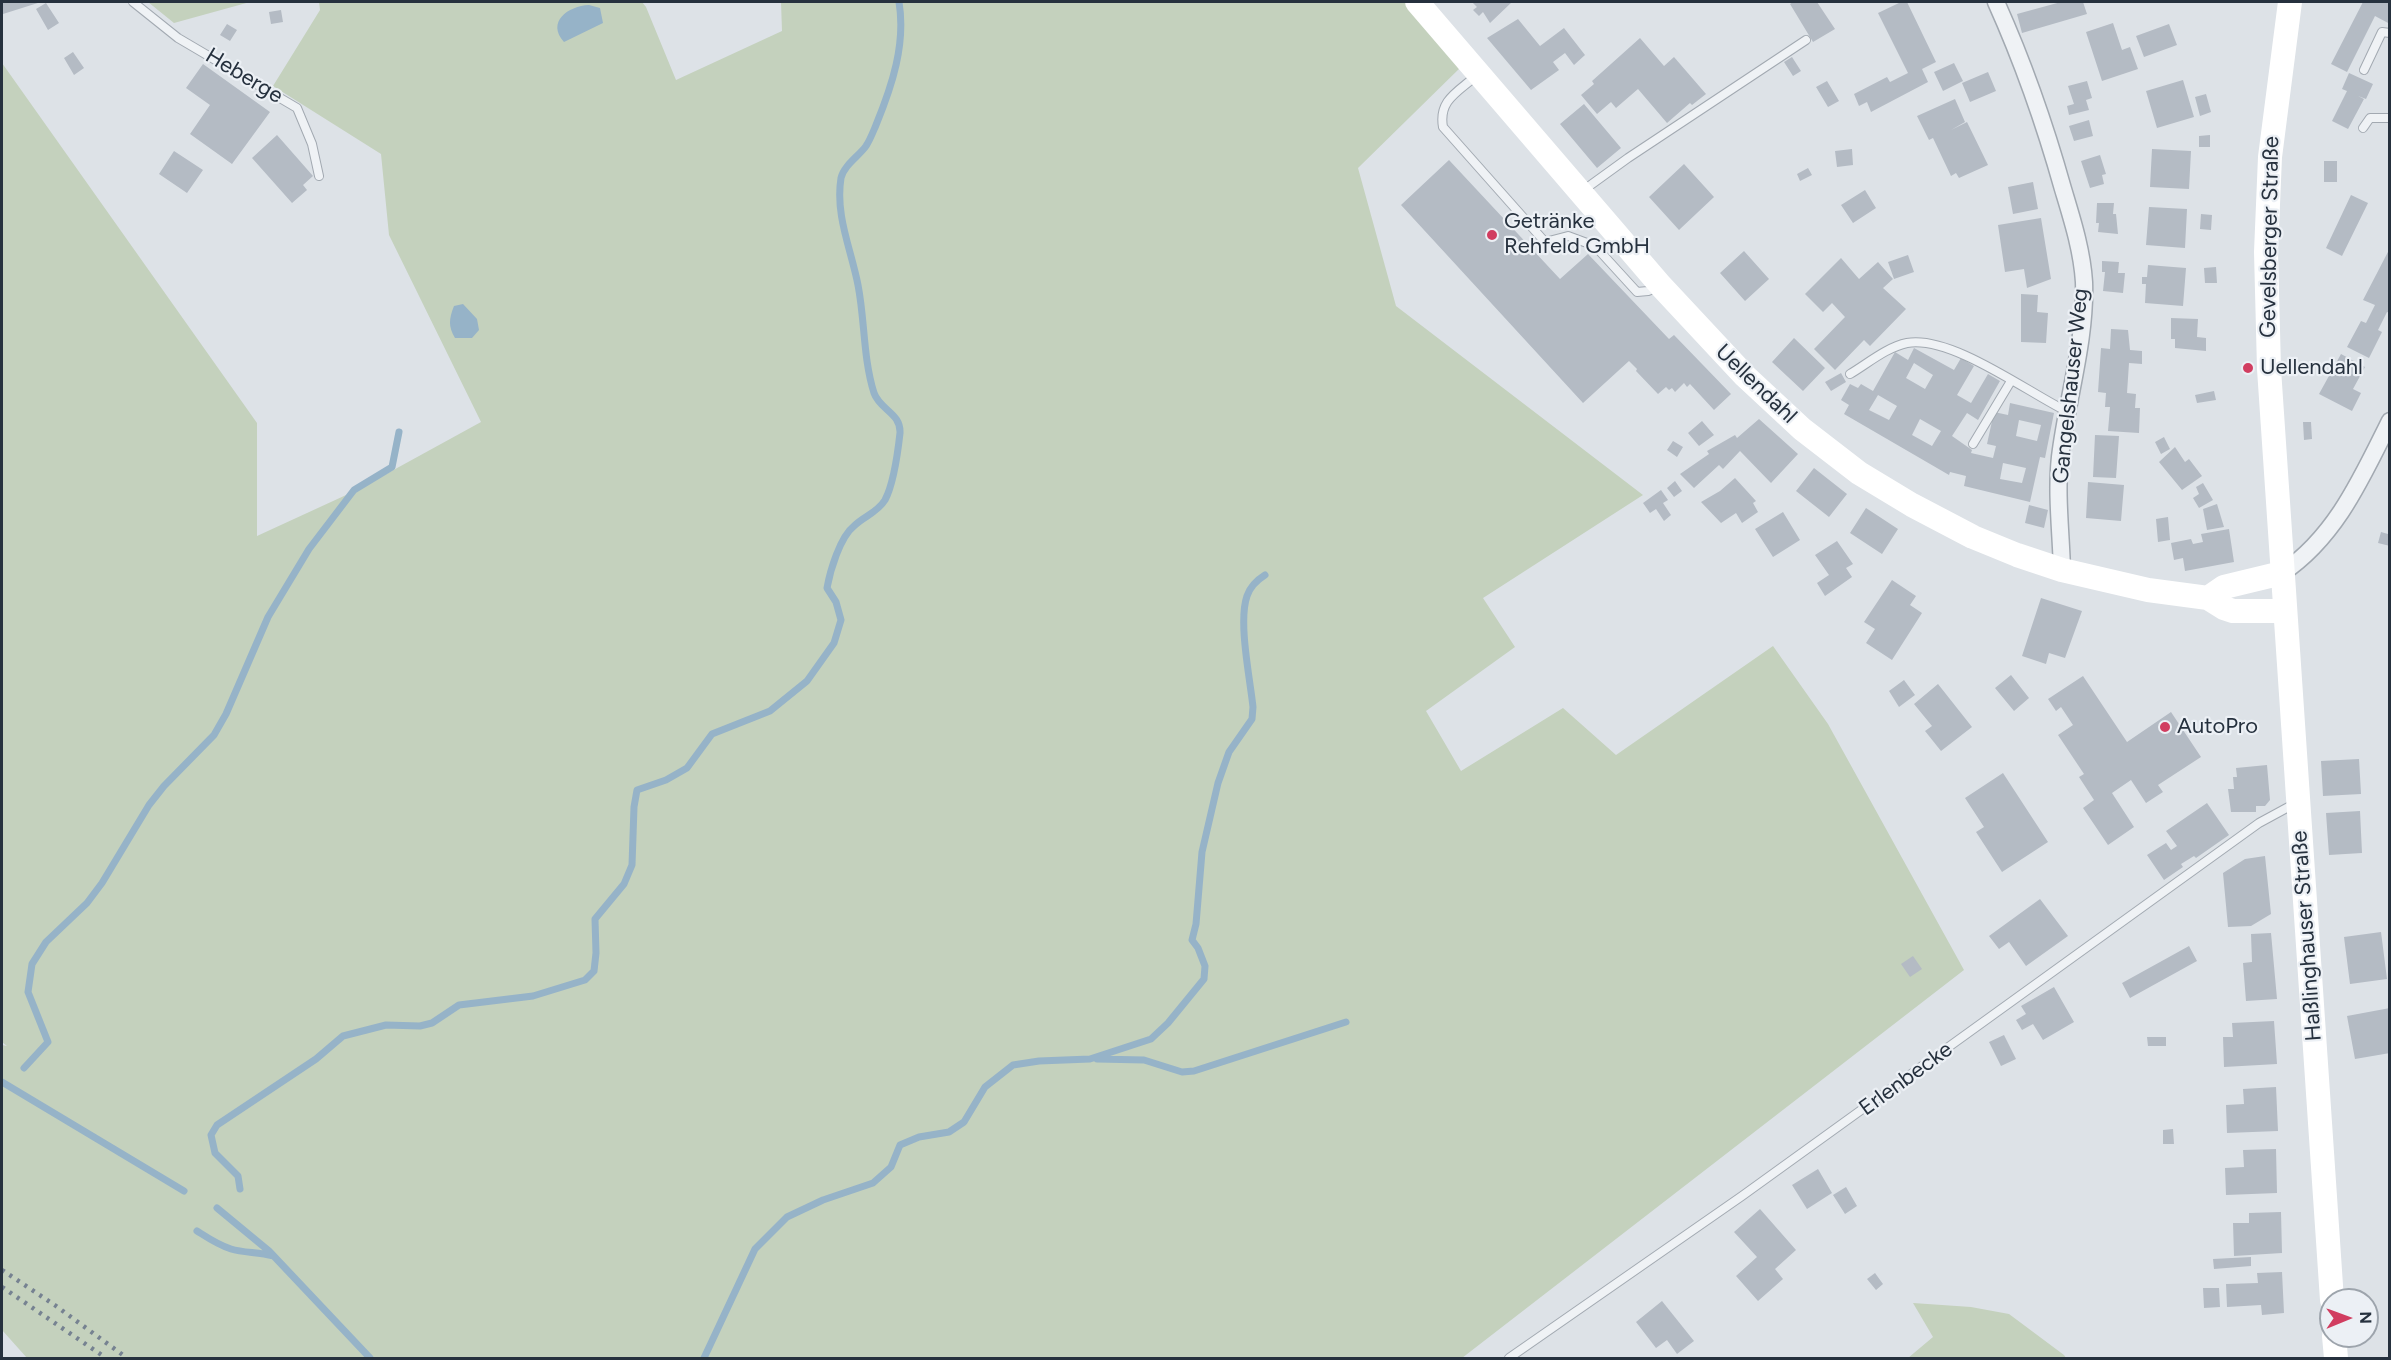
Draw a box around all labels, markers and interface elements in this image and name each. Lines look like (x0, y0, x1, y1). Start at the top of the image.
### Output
street label: Heberge (200, 43, 288, 109)
street label: Gevelsberger Straße (2255, 136, 2285, 338)
place label: Getränke Rehfeld GmbH (1504, 209, 1650, 260)
marker: Getränke Rehfeld GmbH (1485, 228, 1499, 242)
street label: Gangelshauser Weg (2048, 287, 2094, 485)
street label: Uellendahl (1710, 339, 1802, 429)
place label: Uellendahl (2260, 355, 2363, 381)
marker: Uellendahl (2241, 361, 2255, 375)
place label: AutoPro (2177, 714, 2258, 740)
marker: AutoPro (2158, 720, 2172, 734)
street label: Haßlinghauser Straße (2286, 830, 2328, 1042)
street label: Erlenbecke (1854, 1036, 1958, 1122)
north arrow (2319, 1288, 2379, 1348)
text: N (2356, 1311, 2375, 1324)

